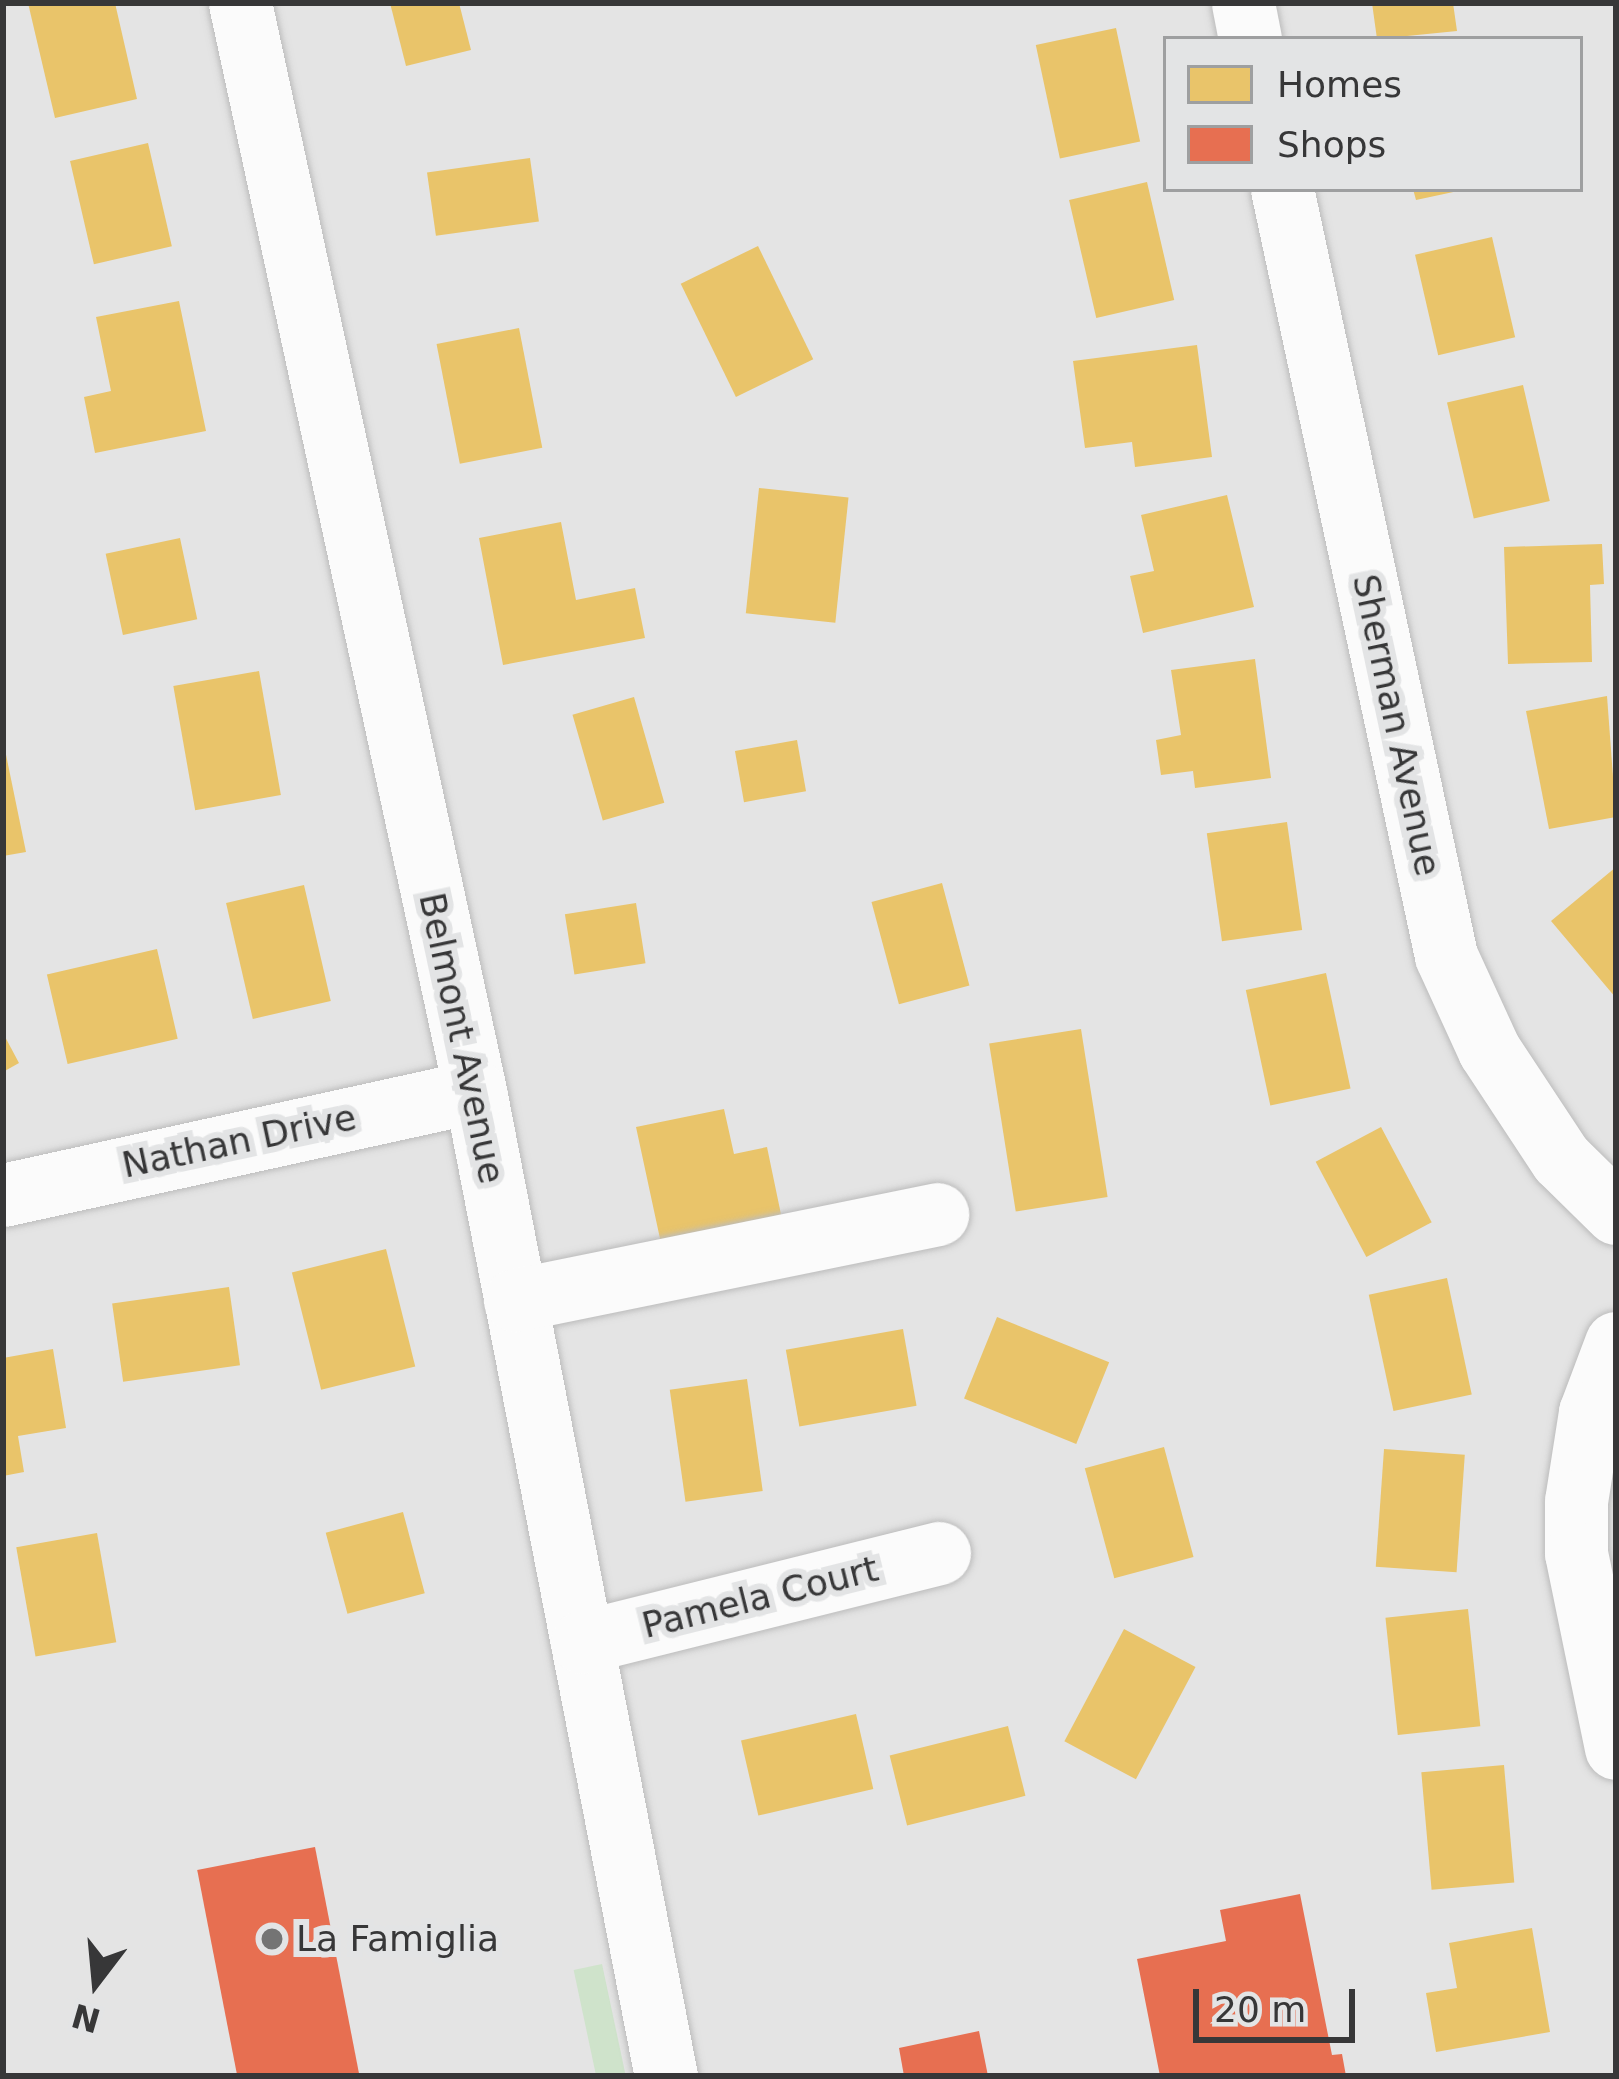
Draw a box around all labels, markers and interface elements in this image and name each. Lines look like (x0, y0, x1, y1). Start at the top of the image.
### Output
legend (1163, 36, 1583, 192)
text: Homes (1277, 64, 1402, 105)
text: Shops (1277, 124, 1386, 165)
street label: Sherman Avenue (1344, 570, 1450, 880)
street label: Belmont Avenue (410, 889, 514, 1187)
street label: Nathan Drive (118, 1095, 360, 1187)
street label: Pamela Court (637, 1547, 883, 1647)
place label: La Famiglia (296, 1917, 499, 1961)
north arrow (36, 1923, 156, 2043)
marker: La Famiglia (259, 1926, 285, 1952)
scale bar (1199, 1965, 1361, 2039)
text: 20 m (1214, 1989, 1306, 2030)
text: N (67, 1996, 105, 2041)

